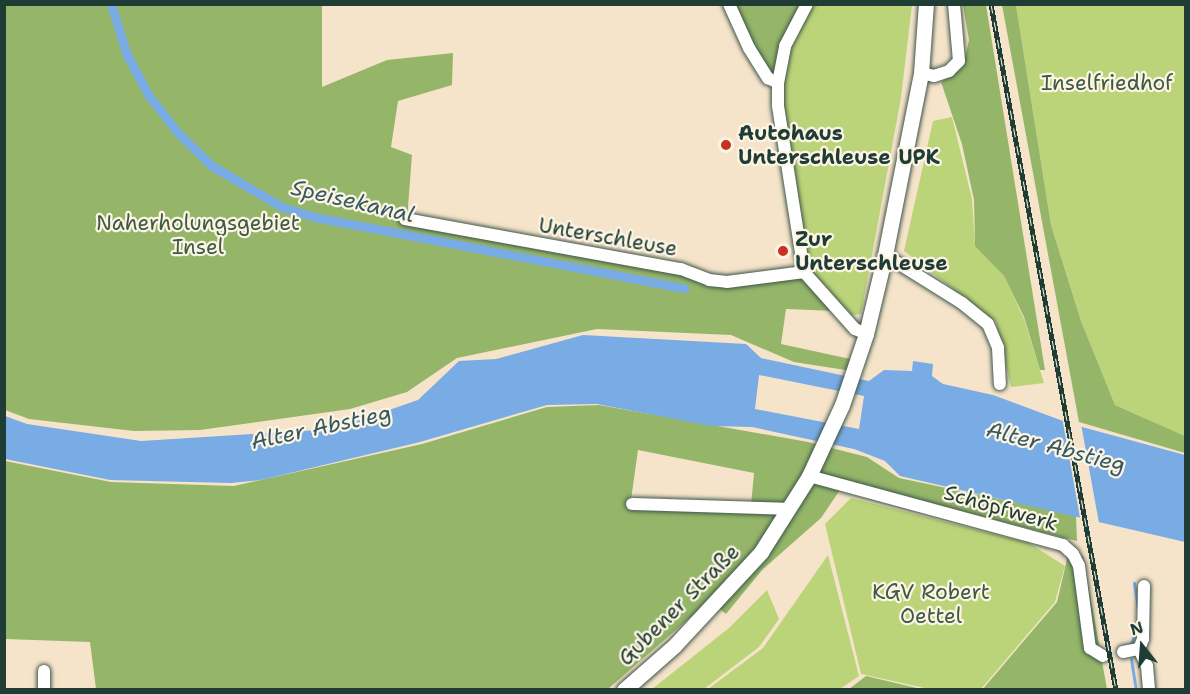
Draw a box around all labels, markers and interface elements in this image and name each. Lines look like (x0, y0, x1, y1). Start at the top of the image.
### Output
park label: Inselfriedhof (1041, 70, 1173, 96)
place label: Autohaus Unterschleuse UPK (738, 120, 940, 170)
marker: Autohaus Unterschleuse UPK (719, 138, 733, 152)
water label: Speisekanal (289, 174, 417, 228)
park label: Naherholungsgebiet Insel (96, 210, 300, 260)
street label: Unterschleuse (537, 212, 679, 262)
place label: Zur Unterschleuse (795, 226, 948, 276)
marker: Zur Unterschleuse (776, 244, 790, 258)
water label: Alter Abstieg (248, 399, 394, 455)
water label: Alter Abstieg (984, 416, 1128, 478)
street label: Schöpfwerk (941, 480, 1061, 536)
street label: Gubener Straße (613, 539, 745, 671)
park label: KGV Robert Oettel (872, 579, 990, 629)
north arrow (1112, 616, 1172, 676)
text: N (1127, 616, 1146, 640)

